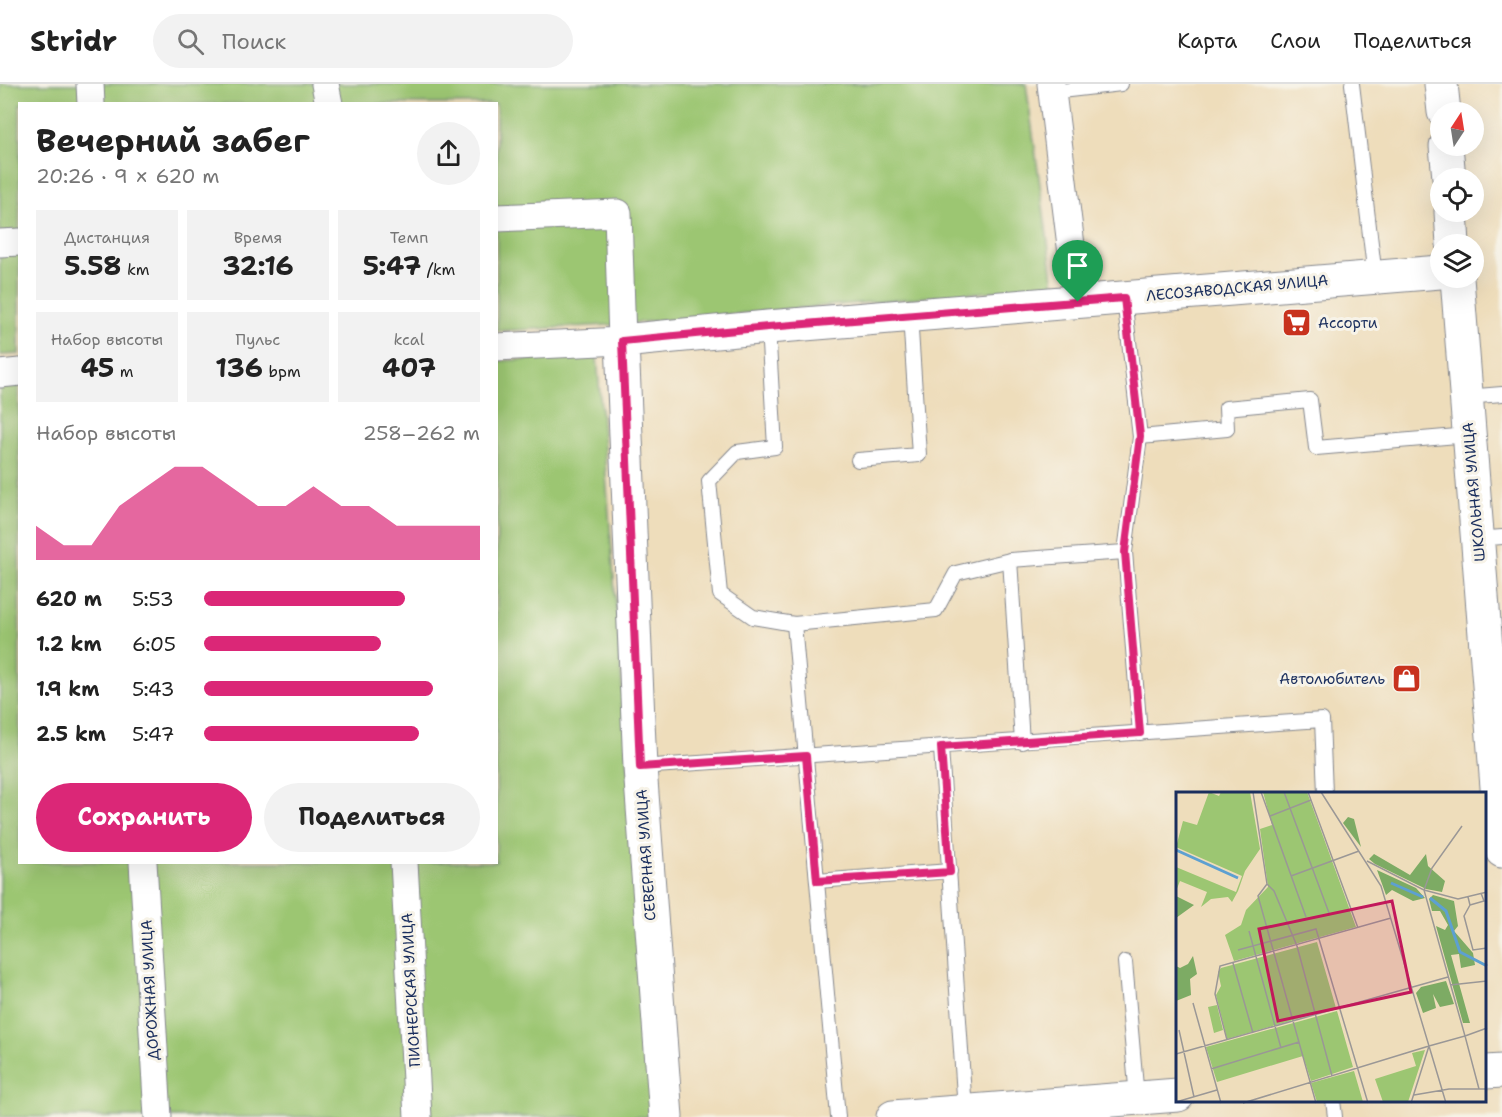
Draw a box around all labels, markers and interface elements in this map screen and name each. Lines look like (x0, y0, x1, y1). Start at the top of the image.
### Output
search box (153, 14, 573, 68)
text: Stridr (30, 22, 117, 60)
icon: search (174, 25, 207, 58)
text: Поиск (222, 27, 286, 56)
text: Карта (1177, 27, 1237, 55)
text: Слои (1270, 27, 1321, 55)
text: Поделиться (1354, 27, 1472, 55)
north arrow (1430, 102, 1484, 156)
map controls (1430, 102, 1484, 288)
text: Вечерний забег (36, 118, 310, 163)
button: share (417, 122, 480, 185)
text: 20:26 · 9 × 620 m (36, 163, 220, 189)
button: locate (1430, 168, 1484, 222)
text: Дистанция (64, 227, 150, 248)
text: Время (234, 227, 282, 248)
text: Темп (390, 227, 428, 248)
button: layers (1430, 234, 1484, 288)
pin (1052, 240, 1103, 302)
text: 5.58 (64, 248, 122, 283)
text: 32:16 (222, 248, 294, 283)
text: 5:47 (363, 248, 421, 283)
icon: arrive (1061, 249, 1094, 282)
text: km (122, 259, 150, 280)
text: /km (421, 259, 455, 280)
street label: ЛЕСОЗАВОДСКАЯ УЛИЦА (1145, 270, 1329, 306)
supermarket icon: Ассорти (1281, 307, 1313, 339)
place label: Ассорти (1318, 313, 1378, 333)
text: Набор высоты (51, 329, 163, 350)
text: Пульс (236, 329, 280, 350)
text: kcal (393, 329, 425, 350)
text: 45 (81, 350, 114, 385)
text: 136 (215, 350, 263, 385)
text: 407 (382, 350, 436, 385)
text: m (114, 361, 133, 382)
text: bpm (263, 361, 301, 382)
text: Набор высоты (36, 420, 176, 446)
text: 258–262 m (363, 420, 480, 446)
street label: ШКОЛЬНАЯ УЛИЦА (1458, 421, 1490, 563)
text: 620 m (36, 586, 102, 612)
text: 5:53 (132, 586, 174, 612)
text: 1.2 km (36, 631, 102, 657)
text: 6:05 (132, 631, 176, 657)
shop icon: Автолюбитель (1390, 663, 1422, 695)
place label: Автолюбитель (1279, 669, 1385, 689)
text: 1.9 km (36, 676, 99, 702)
text: 5:43 (132, 676, 174, 702)
text: 2.5 km (36, 721, 106, 747)
text: 5:47 (132, 721, 174, 747)
button: Сохранить (36, 783, 252, 852)
button: Поделиться (264, 783, 480, 852)
street label: СЕВЕРНАЯ УЛИЦА (631, 788, 661, 921)
inset map (1176, 792, 1487, 1102)
street label: ПИОНЕРСКАЯ УЛИЦА (397, 912, 425, 1068)
street label: ДОРОЖНАЯ УЛИЦА (136, 919, 164, 1061)

